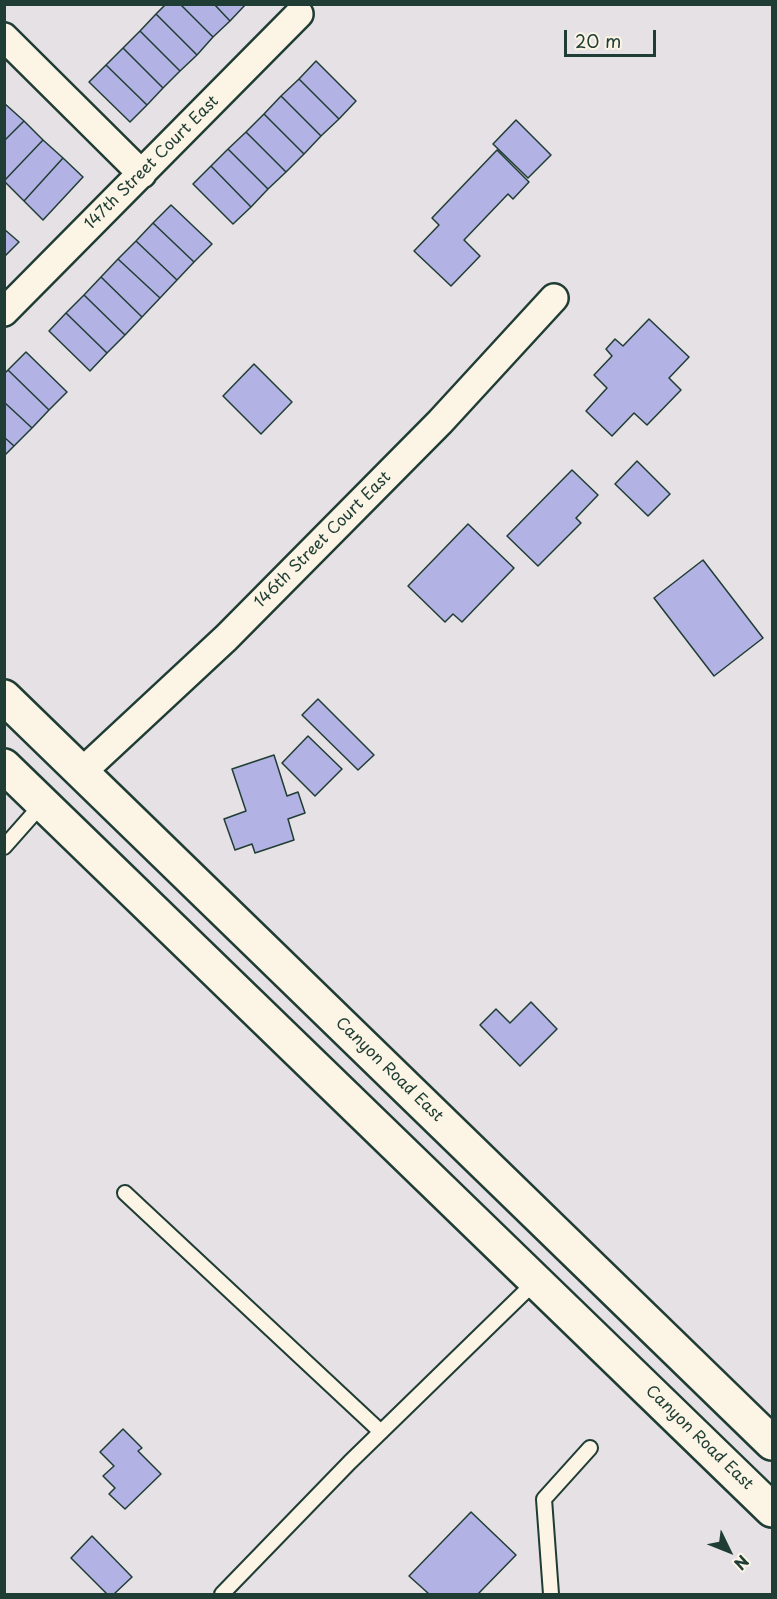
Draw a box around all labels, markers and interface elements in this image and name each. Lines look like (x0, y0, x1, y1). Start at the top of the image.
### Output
scale bar (567, 18, 658, 56)
text: 20 m (575, 27, 621, 54)
street label: 147th Street Court East (81, 92, 223, 234)
street label: 146th Street Court East (251, 468, 395, 612)
street label: Canyon Road East (331, 1014, 447, 1126)
street label: Canyon Road East (641, 1382, 757, 1494)
north arrow (699, 1521, 759, 1581)
text: N (729, 1550, 755, 1576)

